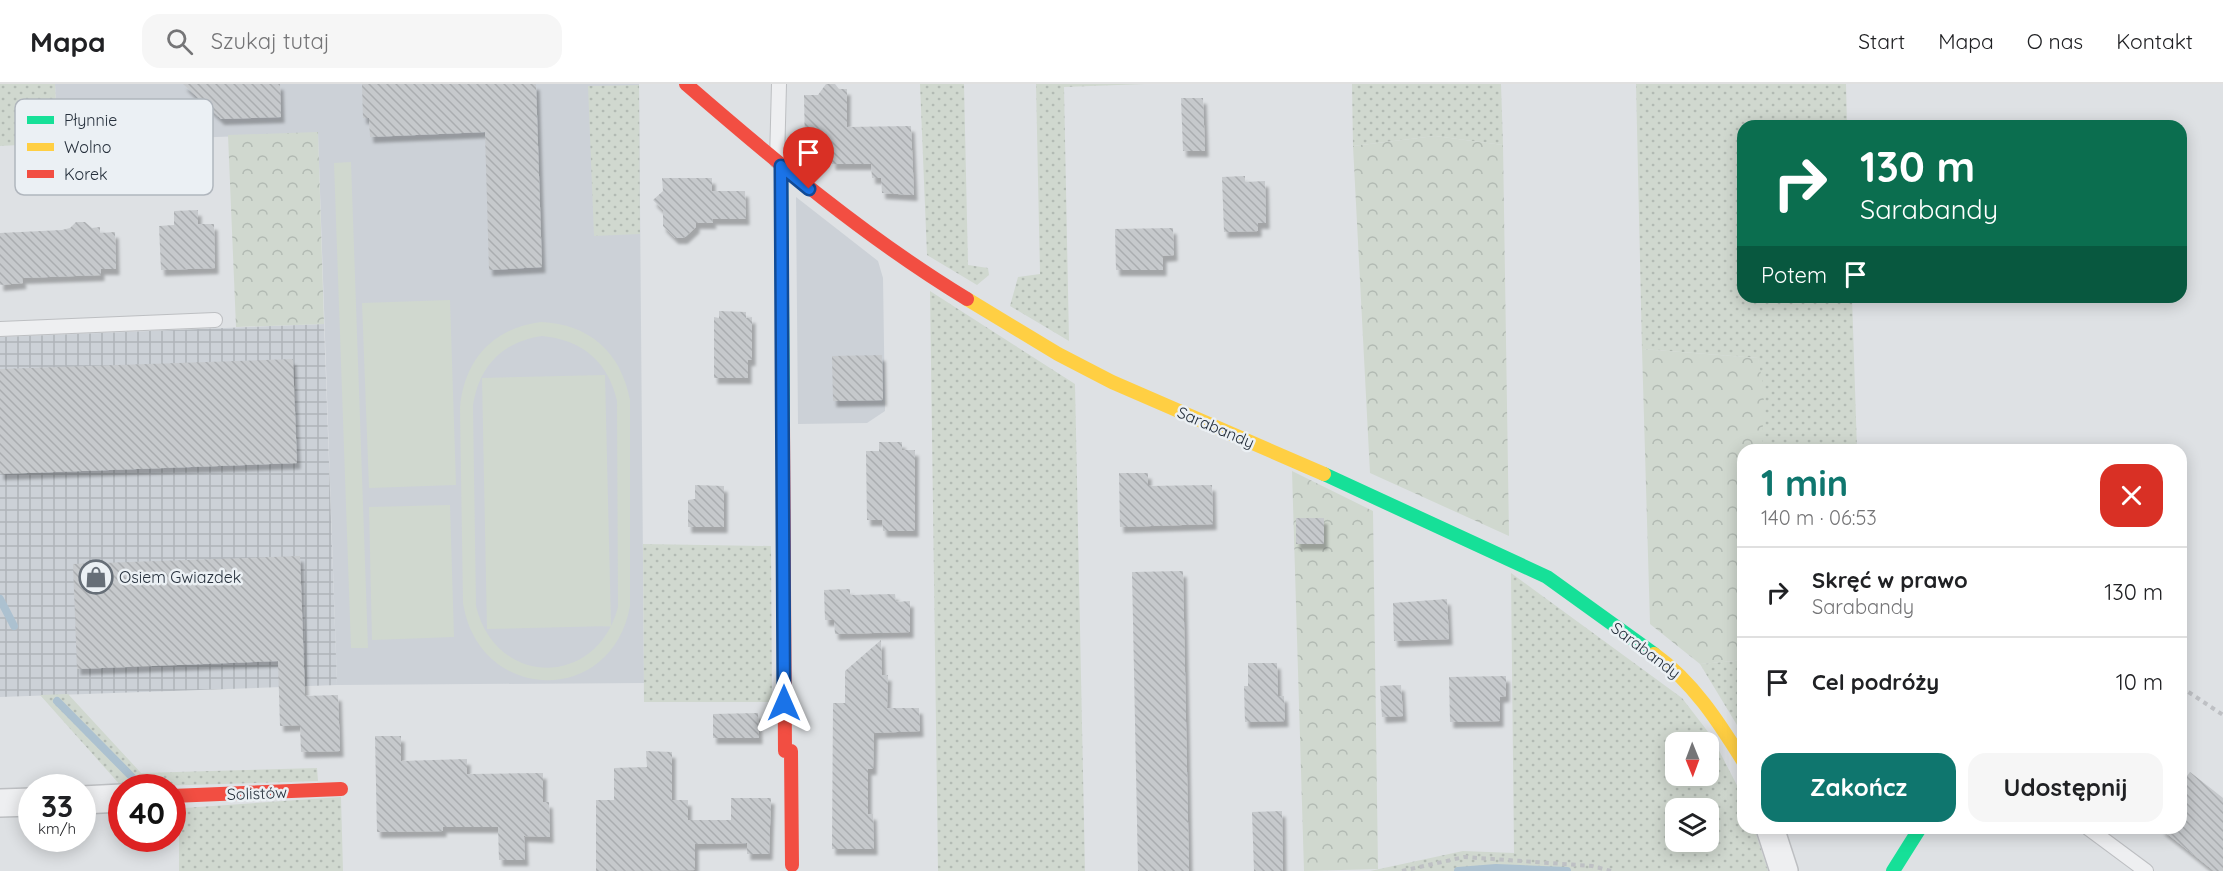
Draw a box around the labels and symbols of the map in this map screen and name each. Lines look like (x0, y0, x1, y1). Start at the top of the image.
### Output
legend (15, 99, 213, 195)
text: Płynnie (64, 110, 117, 130)
pin (783, 127, 834, 189)
text: Wolno (64, 137, 111, 157)
text: Korek (64, 164, 108, 184)
street label: Sarabandy (1174, 402, 1258, 452)
shop icon: Osiem Gwiazdek (78, 559, 114, 595)
place label: Osiem Gwiazdek (119, 567, 241, 587)
street label: Sarabandy (1607, 617, 1685, 683)
position arrow (752, 671, 816, 735)
north arrow (1665, 732, 1719, 786)
speed limit sign: 40 (108, 774, 186, 852)
street label: Solistów (226, 782, 288, 804)

